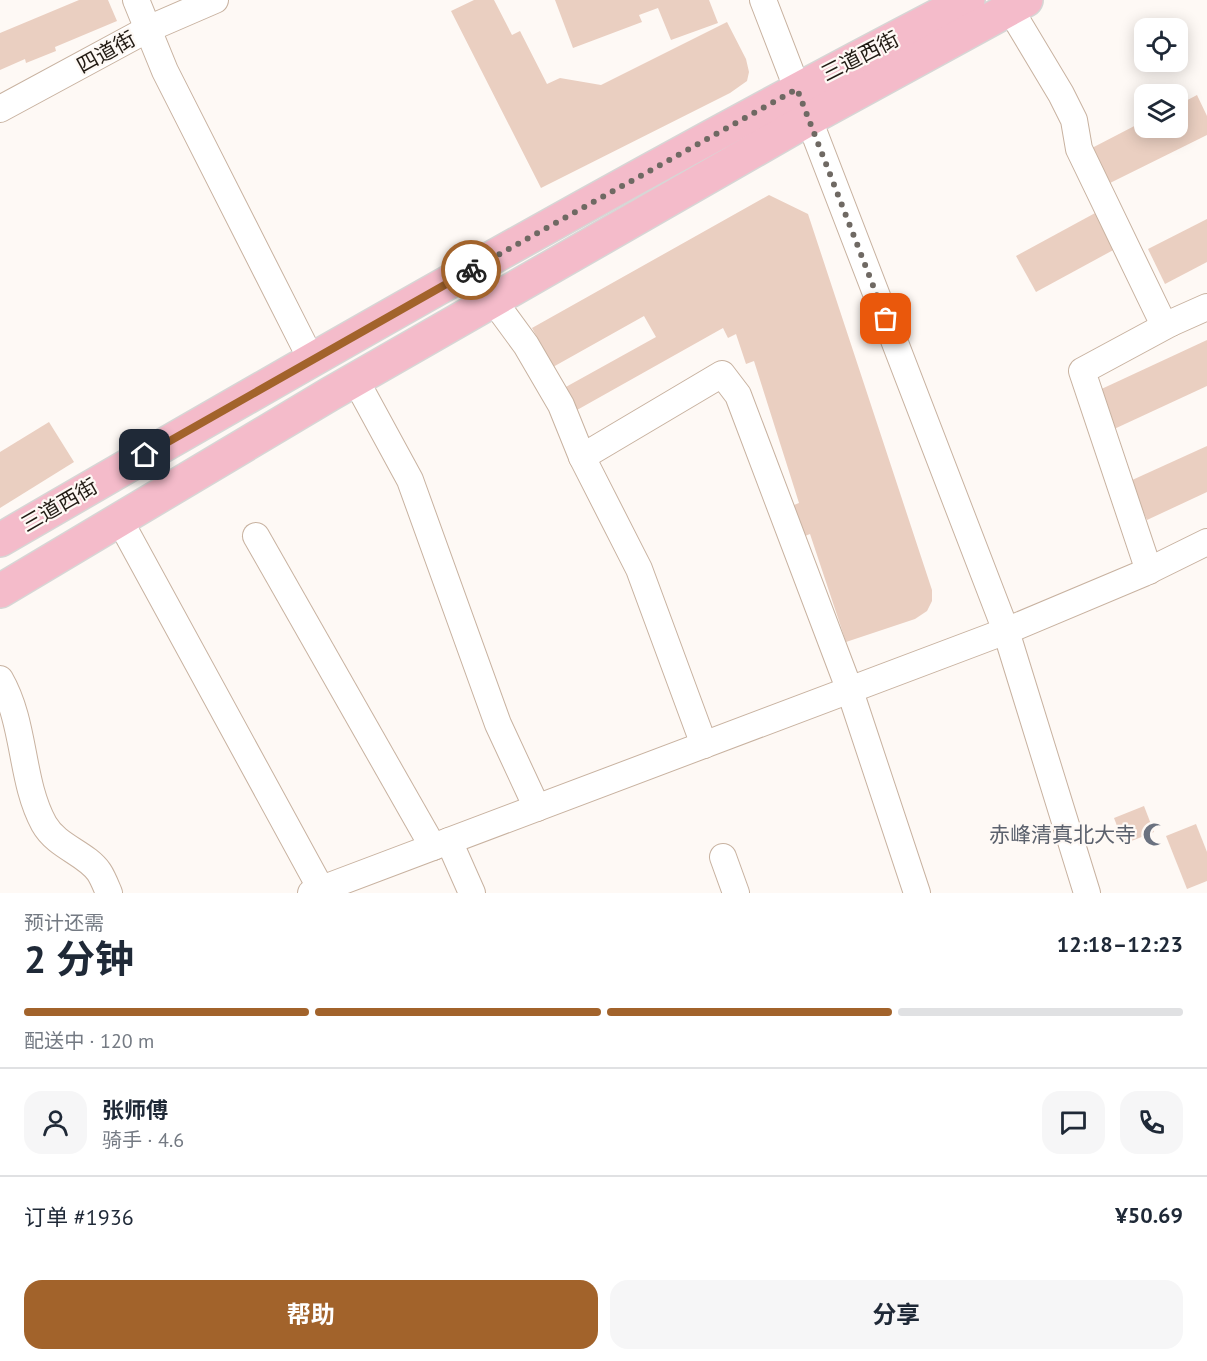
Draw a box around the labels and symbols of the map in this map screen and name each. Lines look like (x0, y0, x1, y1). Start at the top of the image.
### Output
street label: 四道街 (72, 25, 140, 79)
street label: 三道西街 (816, 25, 904, 87)
courier (441, 240, 501, 300)
pin (860, 293, 911, 344)
pin (119, 429, 170, 480)
street label: 三道西街 (16, 472, 102, 538)
place label: 赤峰清真北大寺 (989, 821, 1136, 848)
mosque icon: 赤峰清真北大寺 (1141, 821, 1167, 847)

